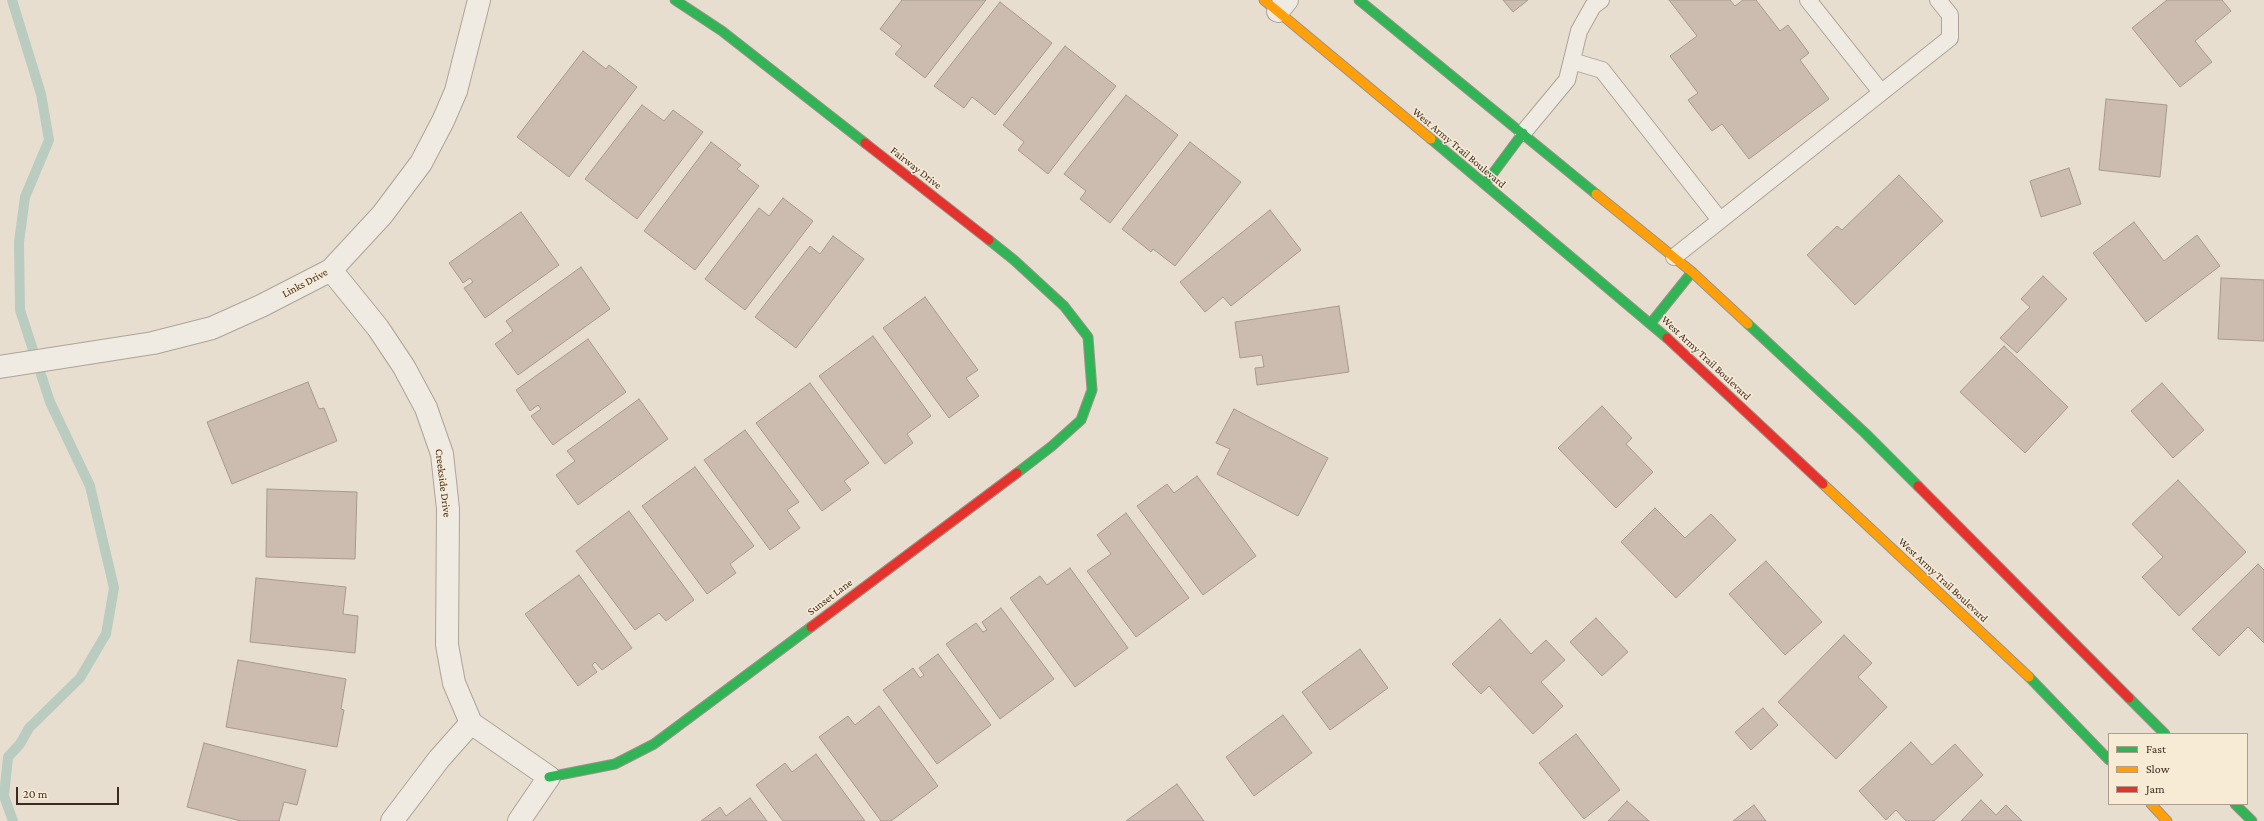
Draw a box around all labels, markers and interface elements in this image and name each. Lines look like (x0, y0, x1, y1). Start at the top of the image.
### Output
street label: West Army Trail Boulevard (1410, 105, 1508, 191)
street label: Fairway Drive (888, 144, 944, 192)
street label: Links Drive (280, 265, 330, 301)
street label: West Army Trail Boulevard (1658, 313, 1754, 403)
street label: Creekside Drive (432, 448, 454, 518)
street label: West Army Trail Boulevard (1895, 535, 1991, 625)
street label: Sunset Lane (805, 576, 855, 618)
legend (2108, 733, 2248, 805)
text: Fast (2146, 742, 2166, 756)
text: Slow (2146, 762, 2170, 776)
scale bar (18, 779, 121, 805)
text: Jam (2146, 782, 2165, 796)
text: 20 m (23, 787, 47, 801)

